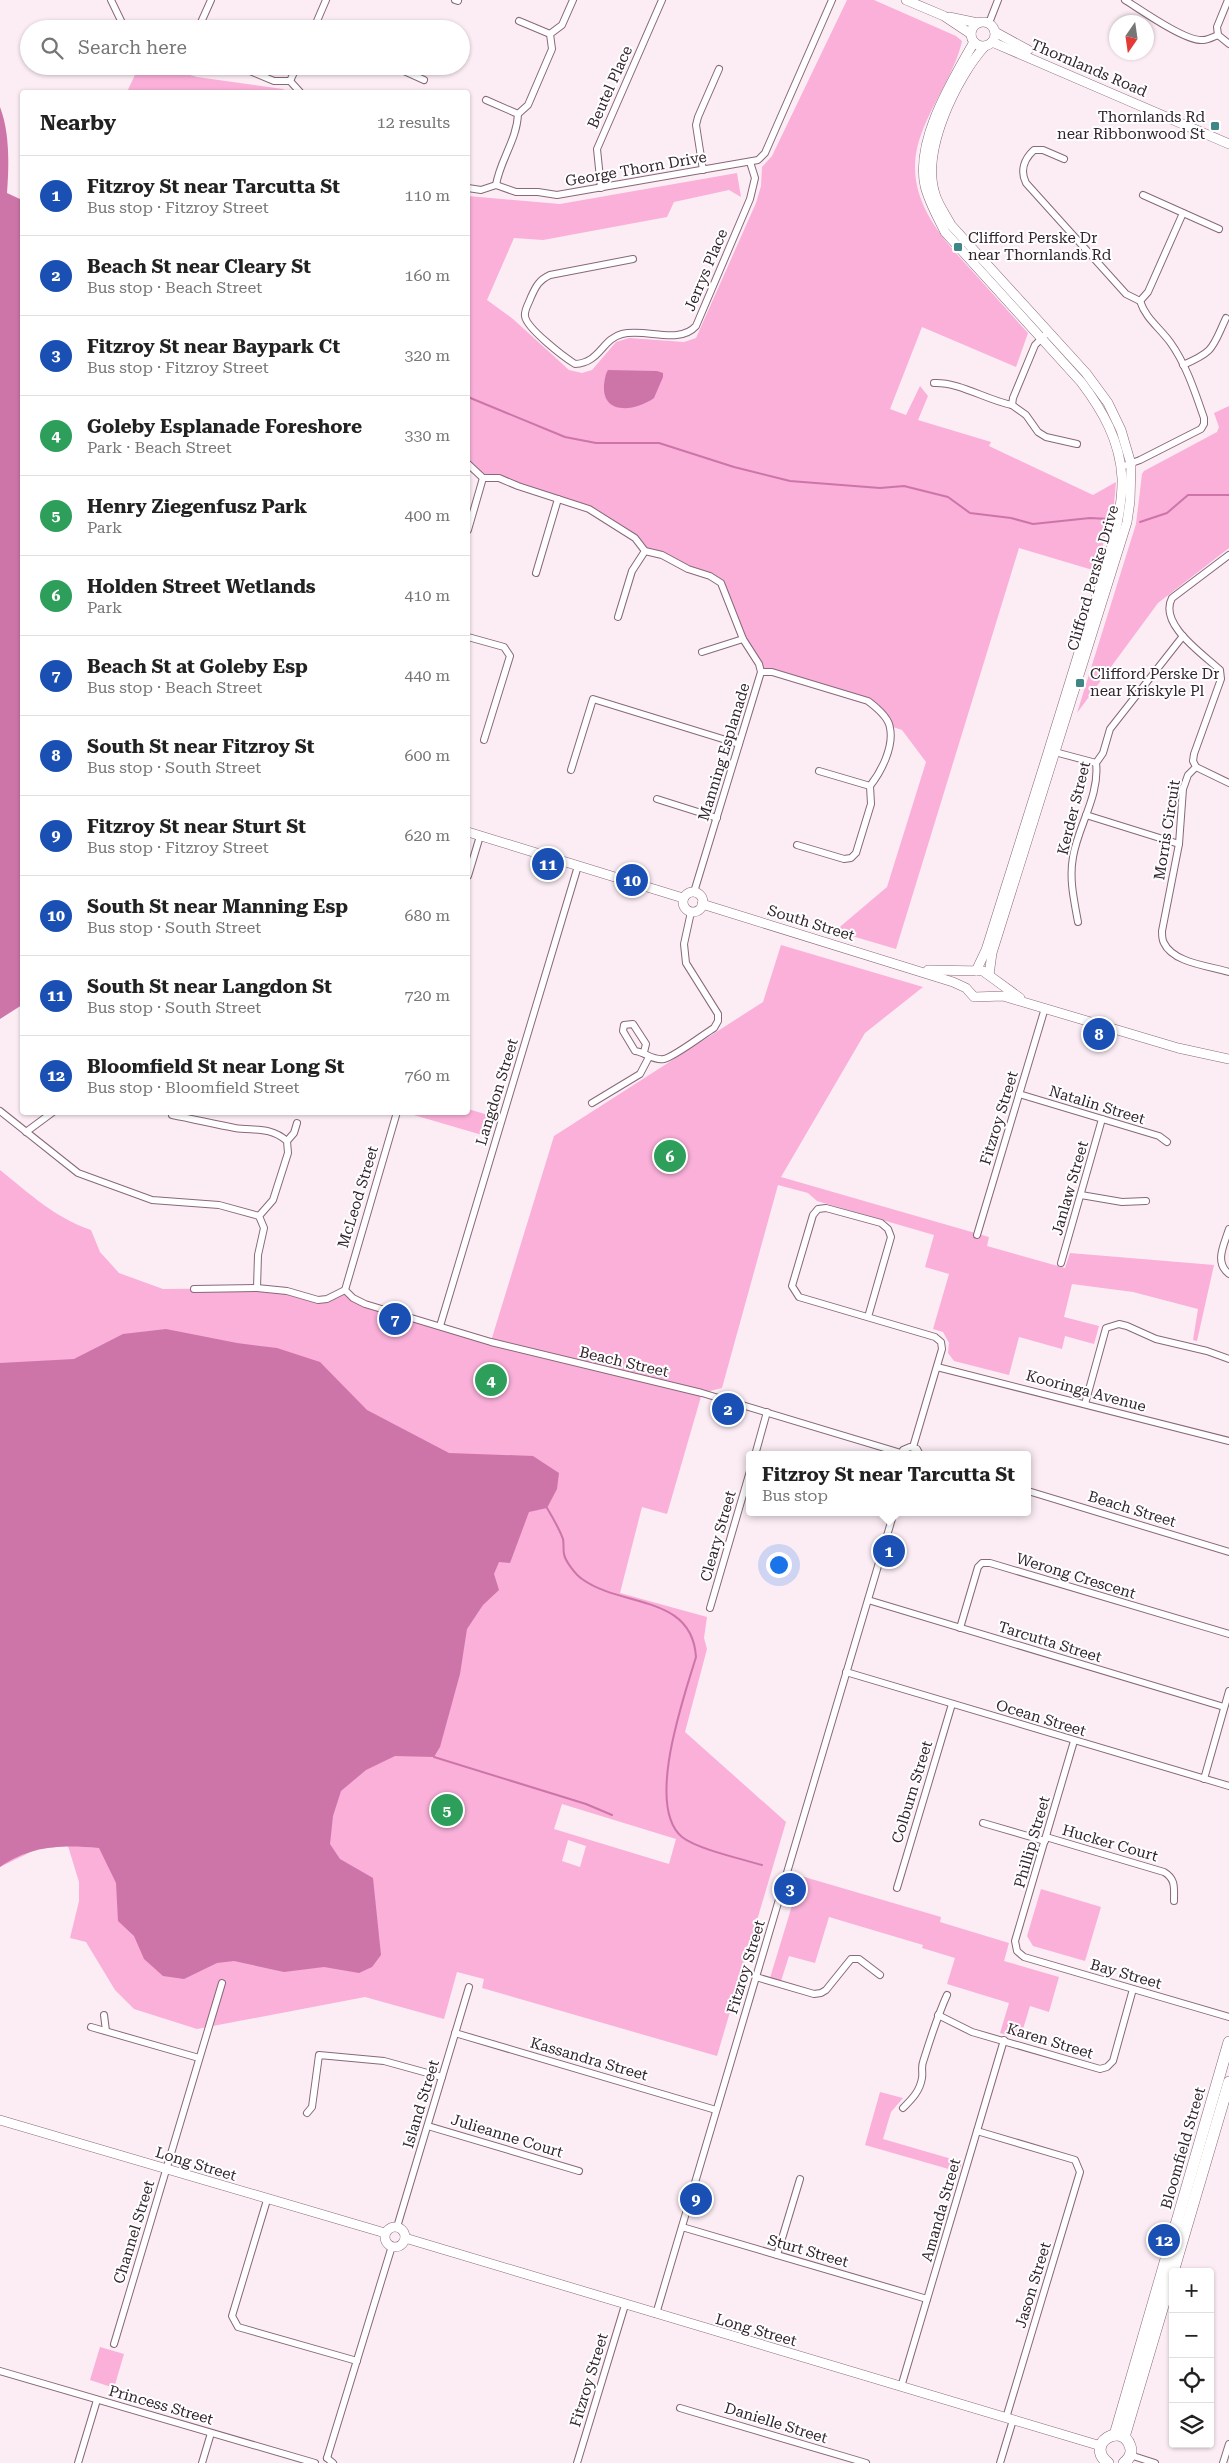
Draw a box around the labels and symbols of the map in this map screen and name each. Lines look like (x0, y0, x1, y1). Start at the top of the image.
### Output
north arrow (1109, 15, 1154, 60)
street label: Thornlands Road (1028, 35, 1150, 101)
street label: Beutel Place (584, 43, 636, 131)
place label: Thornlands Rd near Ribbonwood St (1057, 108, 1205, 143)
marker: Thornlands Rd near Ribbonwood St (1209, 120, 1221, 132)
street label: George Thorn Drive (564, 148, 708, 190)
street label: Jerrys Place (681, 226, 731, 314)
place label: Clifford Perske Dr near Thornlands Rd (968, 229, 1112, 264)
marker: Clifford Perske Dr near Thornlands Rd (952, 241, 964, 253)
street label: Clifford Perske Drive (1064, 503, 1122, 653)
place label: Clifford Perske Dr near Kriskyle Pl (1090, 665, 1219, 700)
marker: Clifford Perske Dr near Kriskyle Pl (1074, 677, 1086, 689)
street label: Manning Esplanade (694, 681, 754, 823)
street label: Kerder Street (1054, 759, 1094, 857)
street label: Morris Circuit (1150, 778, 1184, 881)
pin: 11 (532, 845, 564, 883)
pin: 10 (616, 861, 648, 899)
street label: South Street (765, 901, 857, 945)
pin: 8 (1083, 1015, 1115, 1053)
street label: Langdon Street (472, 1036, 522, 1148)
street label: Fitzroy Street (976, 1069, 1022, 1167)
street label: Natalin Street (1047, 1082, 1148, 1128)
pin: 6 (654, 1137, 686, 1175)
street label: Janlaw Street (1048, 1138, 1092, 1237)
street label: McLeod Street (334, 1143, 382, 1250)
pin: 7 (379, 1300, 411, 1338)
street label: Beach Street (578, 1343, 671, 1381)
pin: 4 (475, 1361, 507, 1399)
street label: Kooringa Avenue (1024, 1366, 1148, 1416)
pin: 2 (712, 1390, 744, 1428)
street label: Beach Street (1086, 1487, 1179, 1531)
street label: Cleary Street (696, 1488, 740, 1584)
pin: 1 (873, 1532, 905, 1570)
street label: Werong Crescent (1014, 1549, 1138, 1603)
your location (766, 1552, 792, 1578)
street label: Tarcutta Street (996, 1618, 1104, 1666)
street label: Ocean Street (994, 1696, 1089, 1740)
street label: Colburn Street (888, 1738, 936, 1845)
pin: 5 (431, 1791, 463, 1829)
street label: Phillip Street (1010, 1794, 1054, 1890)
street label: Hucker Court (1060, 1821, 1160, 1865)
pin: 3 (774, 1870, 806, 1908)
street label: Fitzroy Street (723, 1918, 769, 2016)
street label: Bay Street (1088, 1955, 1164, 1993)
street label: Karen Street (1005, 2019, 1096, 2063)
street label: Kassandra Street (528, 2034, 650, 2084)
street label: Island Street (399, 2057, 443, 2150)
street label: Bloomfield Street (1157, 2085, 1209, 2211)
street label: Julieanne Court (449, 2110, 566, 2162)
street label: Long Street (153, 2143, 239, 2185)
street label: Amanda Street (918, 2156, 964, 2264)
street label: Channel Street (110, 2178, 158, 2286)
pin: 9 (680, 2180, 712, 2218)
pin: 12 (1148, 2221, 1180, 2259)
street label: Sturt Street (766, 2231, 851, 2271)
street label: Jason Street (1011, 2239, 1055, 2330)
street label: Long Street (713, 2310, 799, 2350)
street label: Fitzroy Street (566, 2331, 612, 2429)
street label: Princess Street (107, 2381, 216, 2429)
street label: Danielle Street (722, 2399, 830, 2447)

